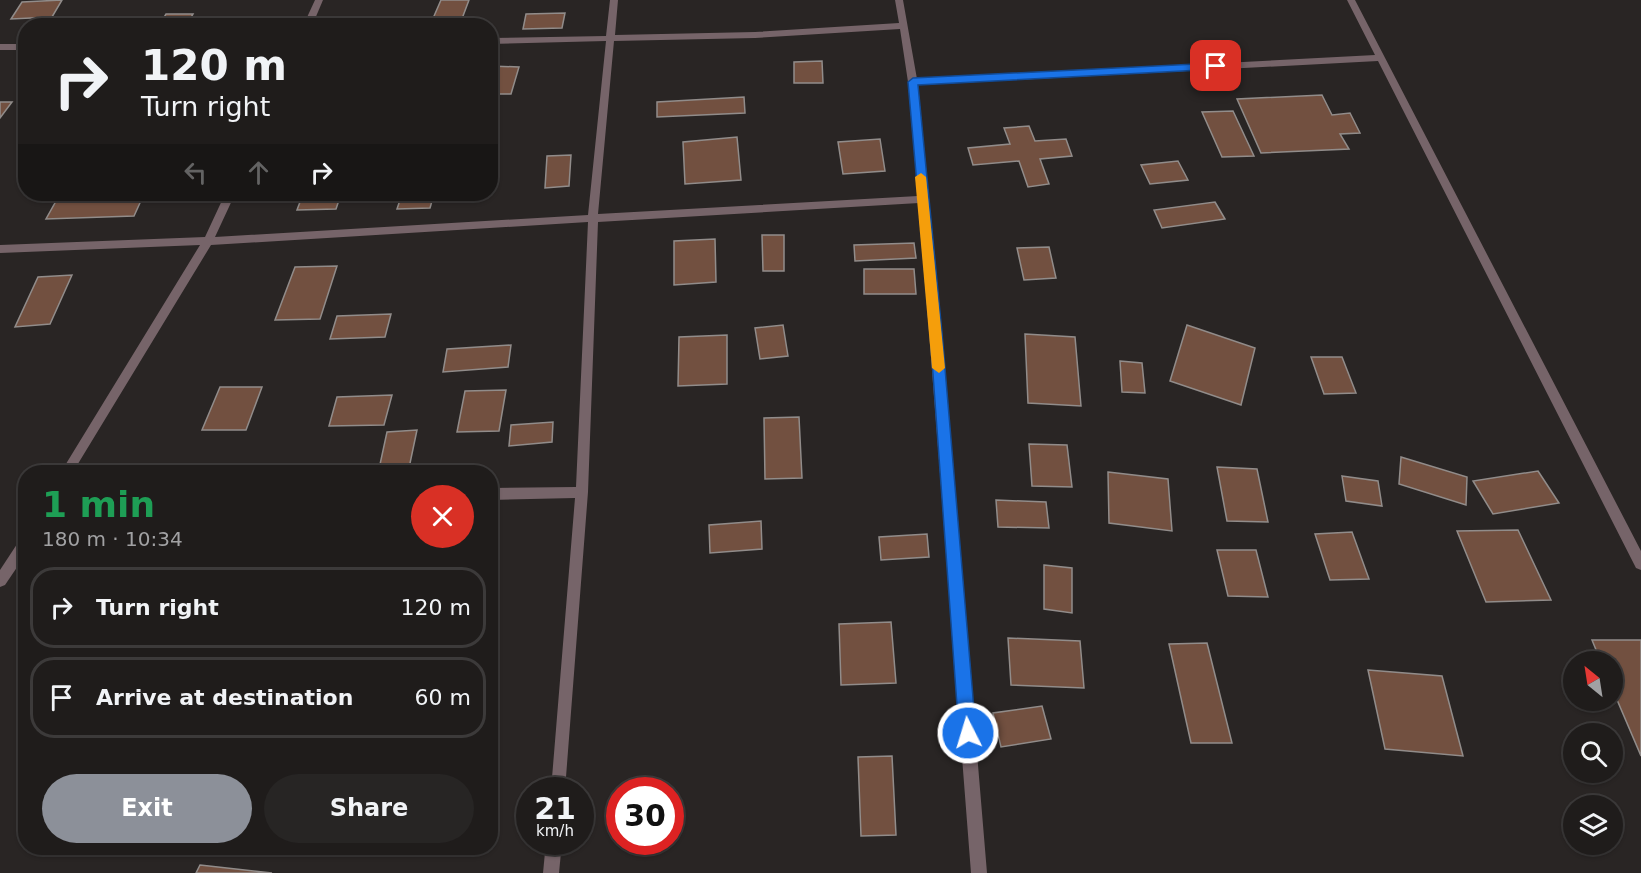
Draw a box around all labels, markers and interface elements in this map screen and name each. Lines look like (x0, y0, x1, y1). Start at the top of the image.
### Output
pin (1190, 40, 1241, 91)
text: 120 m (141, 41, 287, 90)
icon: right (42, 42, 120, 120)
icon: arrive (1199, 49, 1232, 82)
text: Turn right (141, 91, 270, 122)
icon: left (179, 156, 212, 189)
icon: ahead (242, 156, 275, 189)
icon: right (305, 156, 338, 189)
text: 1 min (42, 484, 155, 525)
button: close (411, 485, 474, 548)
text: 180 m · 10:34 (42, 527, 183, 551)
icon: right (45, 591, 78, 624)
text: Turn right (96, 595, 219, 620)
text: 120 m (401, 595, 471, 620)
north arrow (1563, 651, 1623, 711)
map controls (1563, 651, 1623, 855)
icon: arrive (45, 681, 78, 714)
text: Arrive at destination (96, 685, 353, 710)
text: 60 m (415, 685, 471, 710)
position arrow (936, 701, 1000, 765)
button: search (1563, 723, 1623, 783)
button: Exit (42, 774, 252, 843)
button: Share (264, 774, 474, 843)
speed limit sign: 30 (606, 777, 684, 855)
text: 21 (534, 791, 576, 826)
button: layers (1563, 795, 1623, 855)
text: km/h (536, 822, 574, 840)

